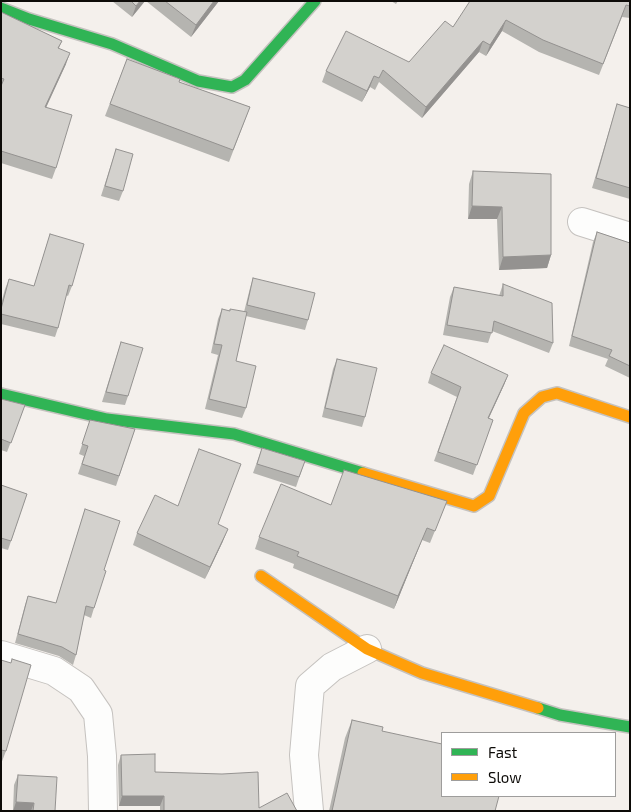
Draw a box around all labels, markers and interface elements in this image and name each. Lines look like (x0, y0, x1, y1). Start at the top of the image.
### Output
legend (441, 732, 616, 797)
text: Fast (488, 743, 517, 761)
text: Slow (488, 768, 522, 786)

